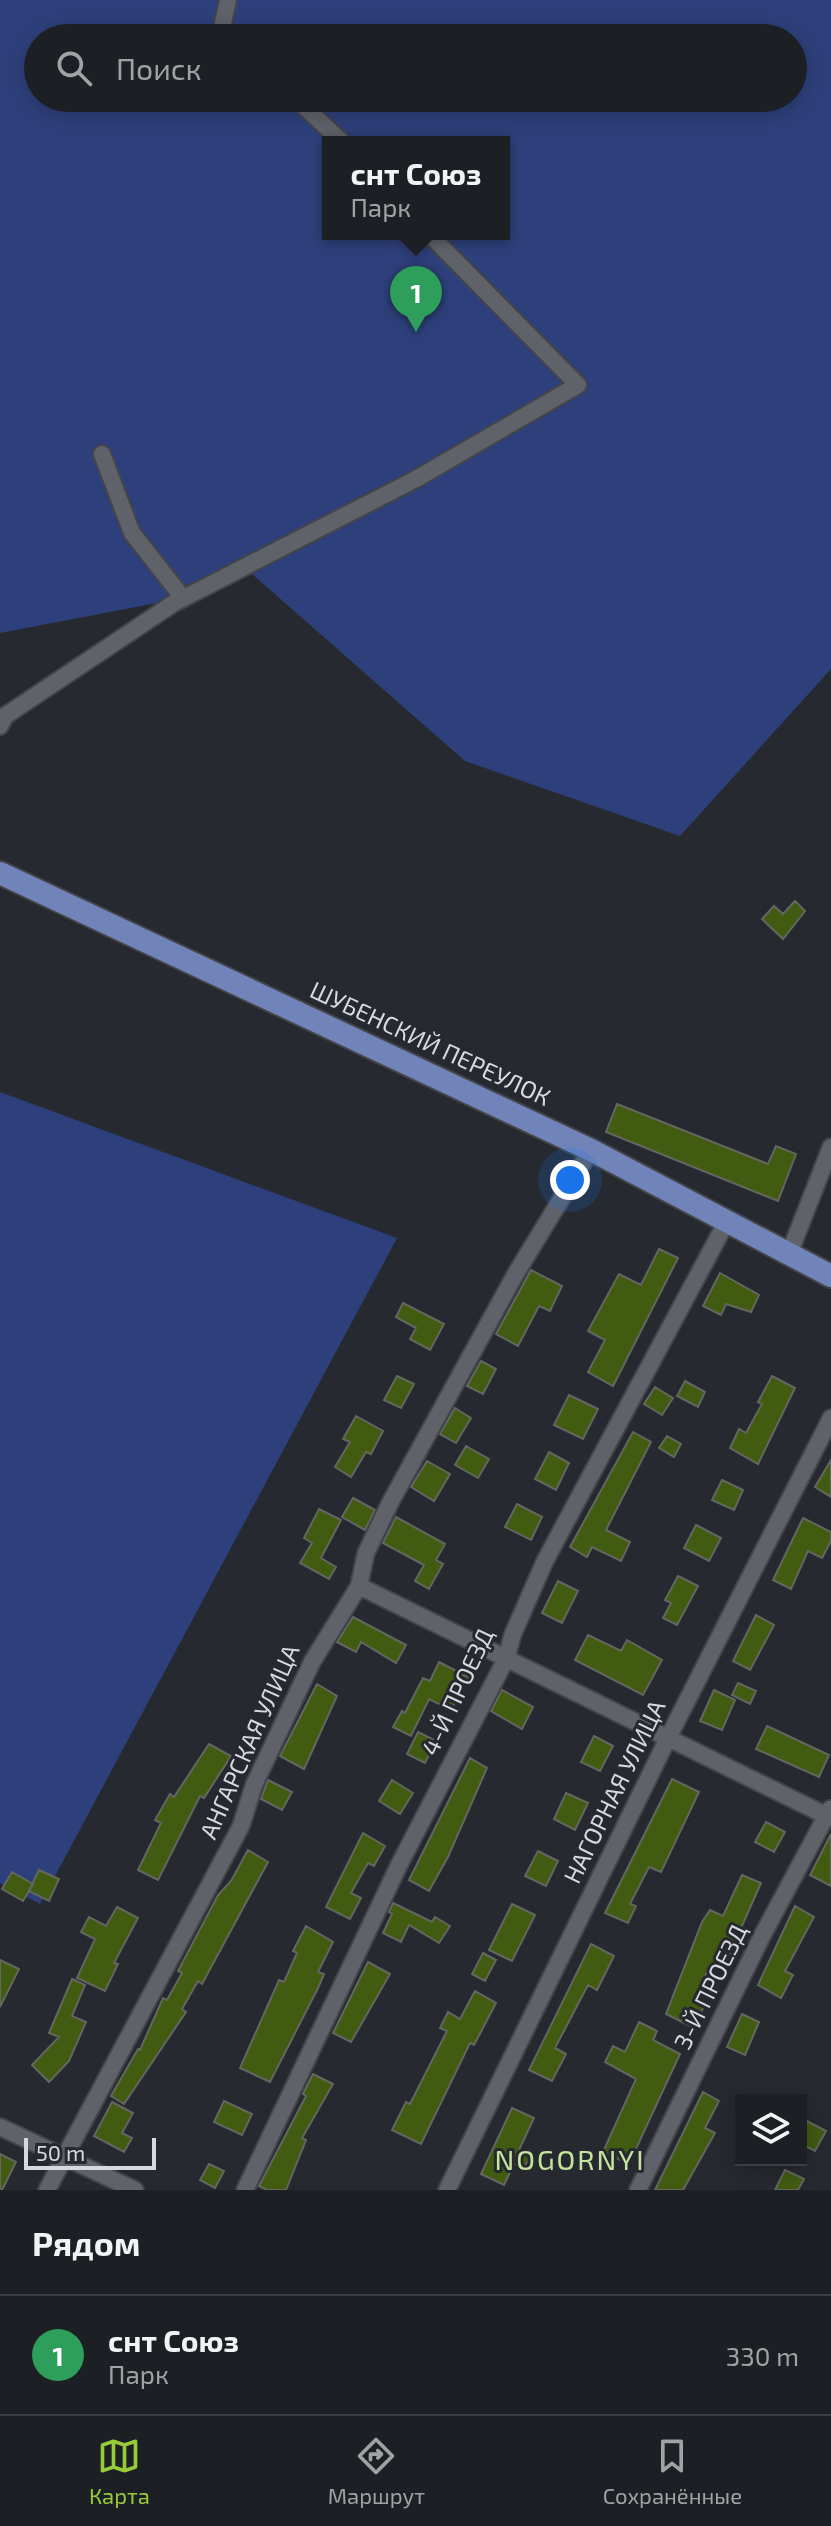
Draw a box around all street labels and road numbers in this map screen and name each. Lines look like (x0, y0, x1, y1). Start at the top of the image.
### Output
street label: ШУБЕНСКИЙ ПЕРЕУЛОК (306, 974, 555, 1111)
street label: 4-Й ПРОЕЗД (415, 1623, 499, 1760)
street label: АНГАРСКАЯ УЛИЦА (193, 1640, 305, 1843)
street label: НАГОРНАЯ УЛИЦА (557, 1695, 671, 1888)
street label: 3-Й ПРОЕЗД (667, 1919, 752, 2054)

